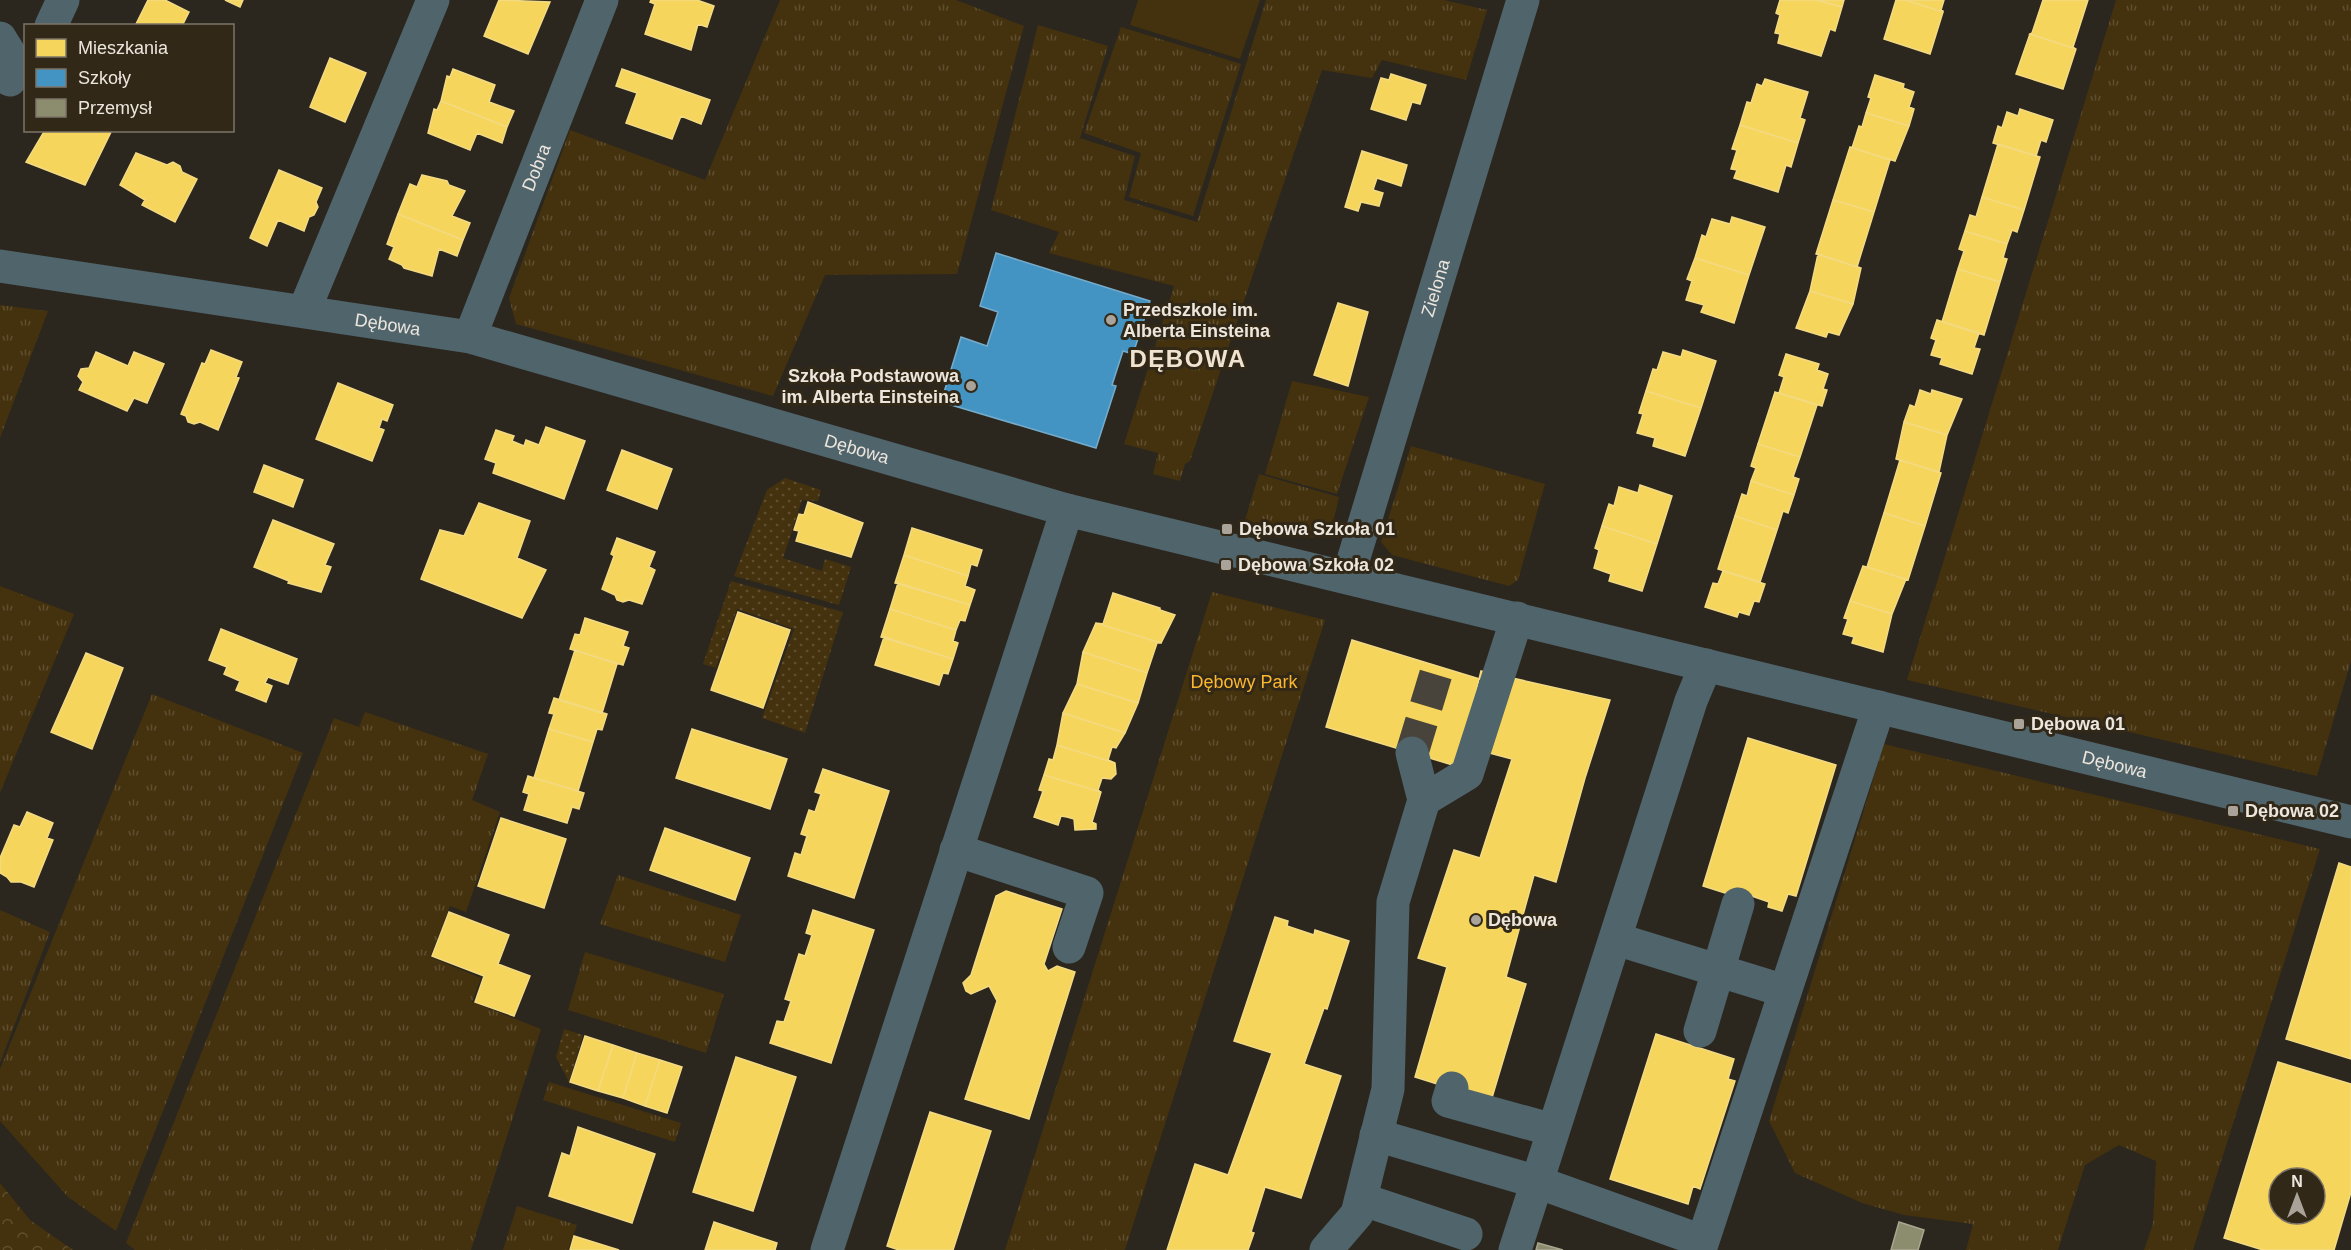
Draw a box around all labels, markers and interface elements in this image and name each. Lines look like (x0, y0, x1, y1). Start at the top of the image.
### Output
legend (24, 24, 234, 132)
text: Mieszkania (78, 38, 169, 58)
text: Szkoły (78, 68, 131, 88)
text: Przemysł (78, 98, 152, 118)
street label: Dobra (518, 140, 555, 194)
street label: Zielona (1418, 256, 1454, 319)
place label: Przedszkole im. Alberta Einsteina (1123, 300, 1271, 341)
street label: Dębowa (353, 310, 423, 340)
marker: Przedszkole im. Alberta Einsteina (1104, 313, 1118, 327)
district label: DĘBOWA (1130, 345, 1247, 372)
place label: Szkoła Podstawowa im. Alberta Einsteina (782, 366, 960, 407)
marker: Szkoła Podstawowa im. Alberta Einsteina (964, 379, 978, 393)
street label: Dębowa (822, 430, 892, 468)
place label: Dębowa Szkoła 01 (1239, 519, 1395, 539)
marker: Dębowa Szkoła 01 (1220, 522, 1234, 536)
place label: Dębowa Szkoła 02 (1238, 555, 1394, 575)
marker: Dębowa Szkoła 02 (1219, 558, 1233, 572)
park label: Dębowy Park (1190, 672, 1299, 692)
place label: Dębowa 01 (2031, 714, 2125, 734)
marker: Dębowa 01 (2012, 717, 2026, 731)
street label: Dębowa (2080, 747, 2150, 782)
place label: Dębowa 02 (2245, 801, 2339, 821)
marker: Dębowa 02 (2226, 804, 2240, 818)
place label: Dębowa (1488, 910, 1558, 930)
marker: Dębowa (1469, 913, 1483, 927)
north arrow (2267, 1166, 2327, 1226)
text: N (2291, 1173, 2303, 1190)

